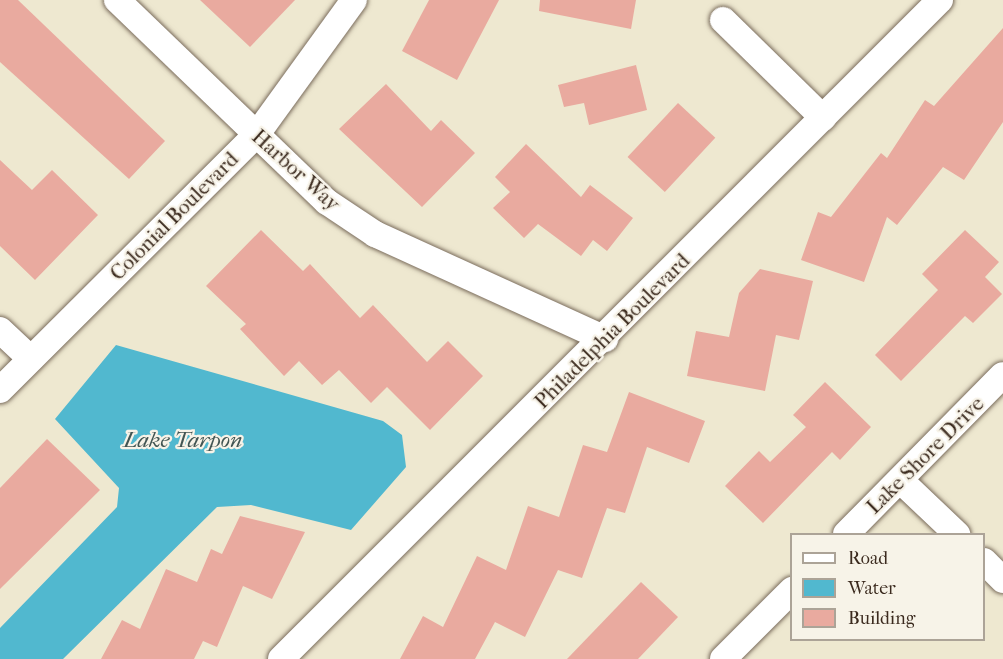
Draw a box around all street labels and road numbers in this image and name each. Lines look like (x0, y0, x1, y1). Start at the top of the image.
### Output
street label: Harbor Way (247, 124, 345, 216)
street label: Colonial Boulevard (105, 147, 243, 285)
street label: Philadelphia Boulevard (529, 248, 695, 414)
street label: Lake Shore Drive (861, 391, 989, 519)

